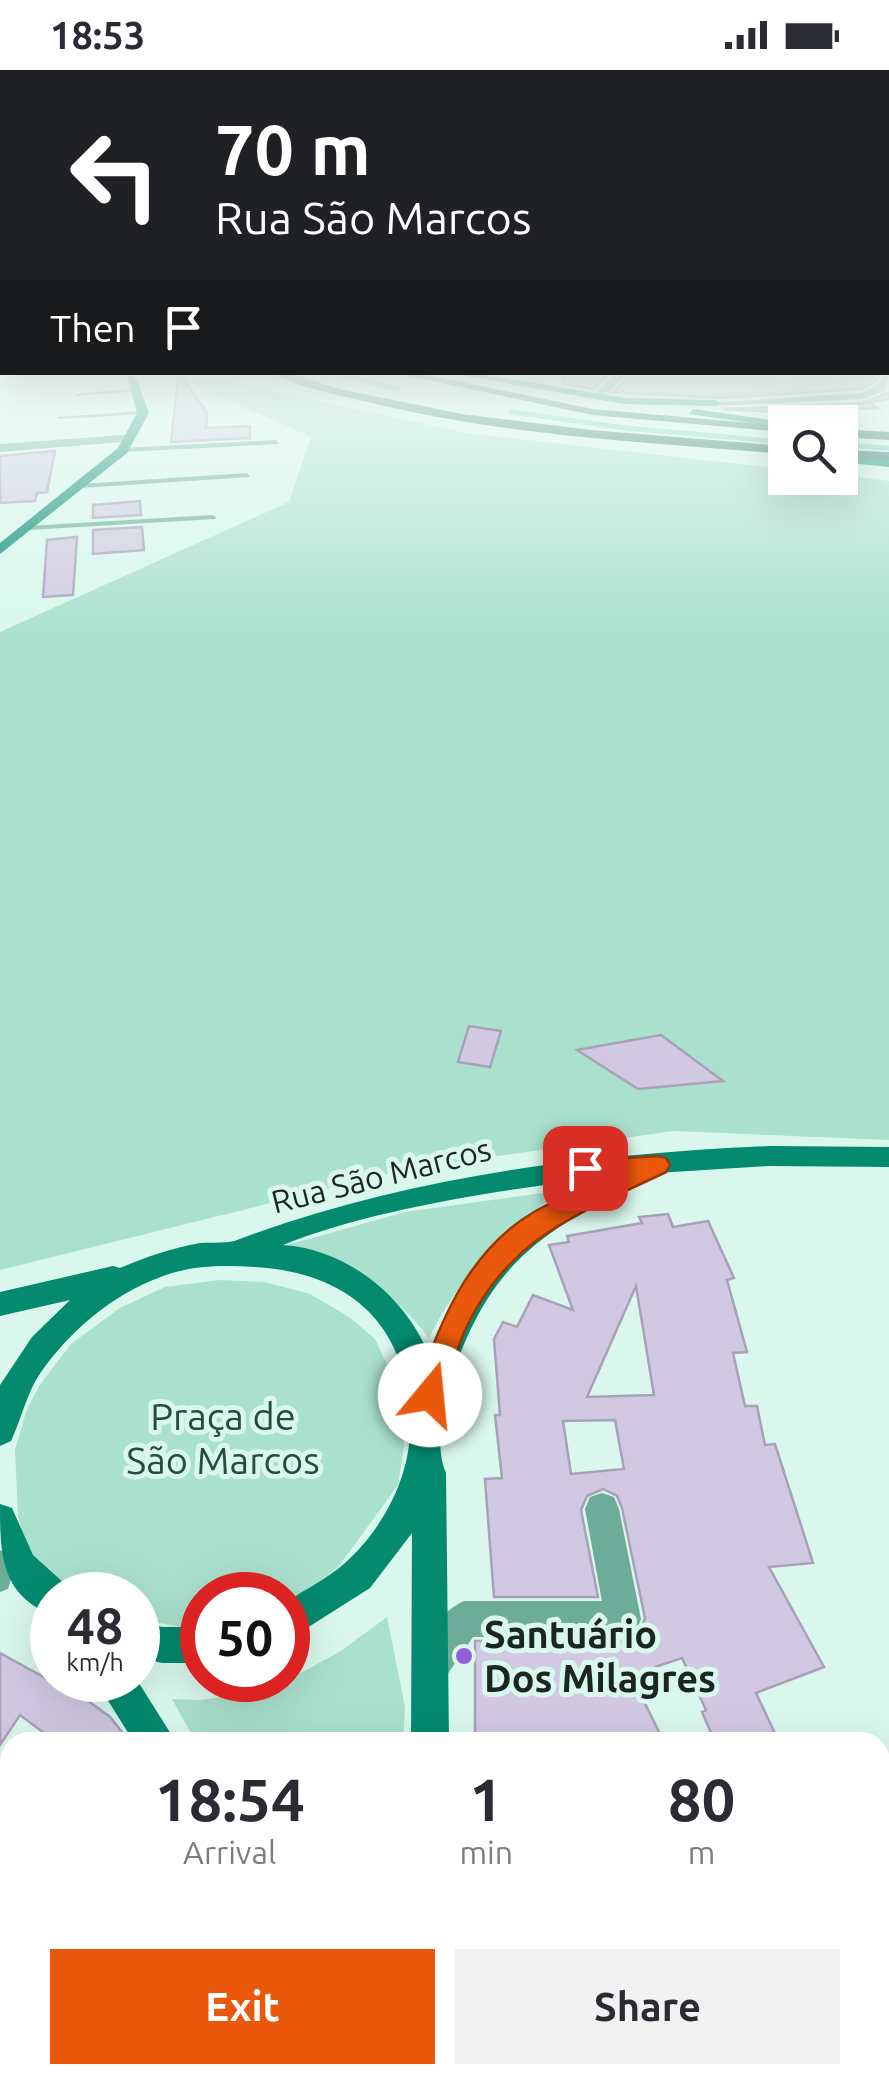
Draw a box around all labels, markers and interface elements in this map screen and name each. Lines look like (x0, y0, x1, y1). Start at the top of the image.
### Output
text: 18:53 (50, 14, 145, 56)
icon: left (50, 110, 180, 240)
text: 70 m (215, 110, 371, 188)
text: Rua São Marcos (215, 192, 531, 243)
icon: arrive (156, 300, 211, 355)
text: Then (50, 307, 136, 349)
map controls (768, 405, 858, 495)
button: search (768, 405, 858, 495)
pin (543, 1126, 628, 1211)
street label: Rua São Marcos (267, 1130, 495, 1220)
icon: arrive (558, 1141, 613, 1196)
position arrow (378, 1343, 482, 1447)
park label: Praça de São Marcos (126, 1395, 320, 1481)
speed limit sign: 50 (180, 1572, 310, 1702)
text: 48 (67, 1597, 123, 1653)
place label: Santuário Dos Milagres (484, 1613, 716, 1699)
marker: Santuário Dos Milagres (453, 1645, 475, 1667)
text: km/h (66, 1648, 124, 1676)
text: 18:54 (155, 1765, 305, 1832)
text: 1 (469, 1765, 503, 1832)
text: 80 (668, 1765, 735, 1832)
text: Arrival (183, 1834, 276, 1870)
text: min (459, 1834, 513, 1870)
text: m (688, 1834, 715, 1870)
button: Exit (50, 1949, 435, 2064)
button: Share (455, 1949, 840, 2064)

